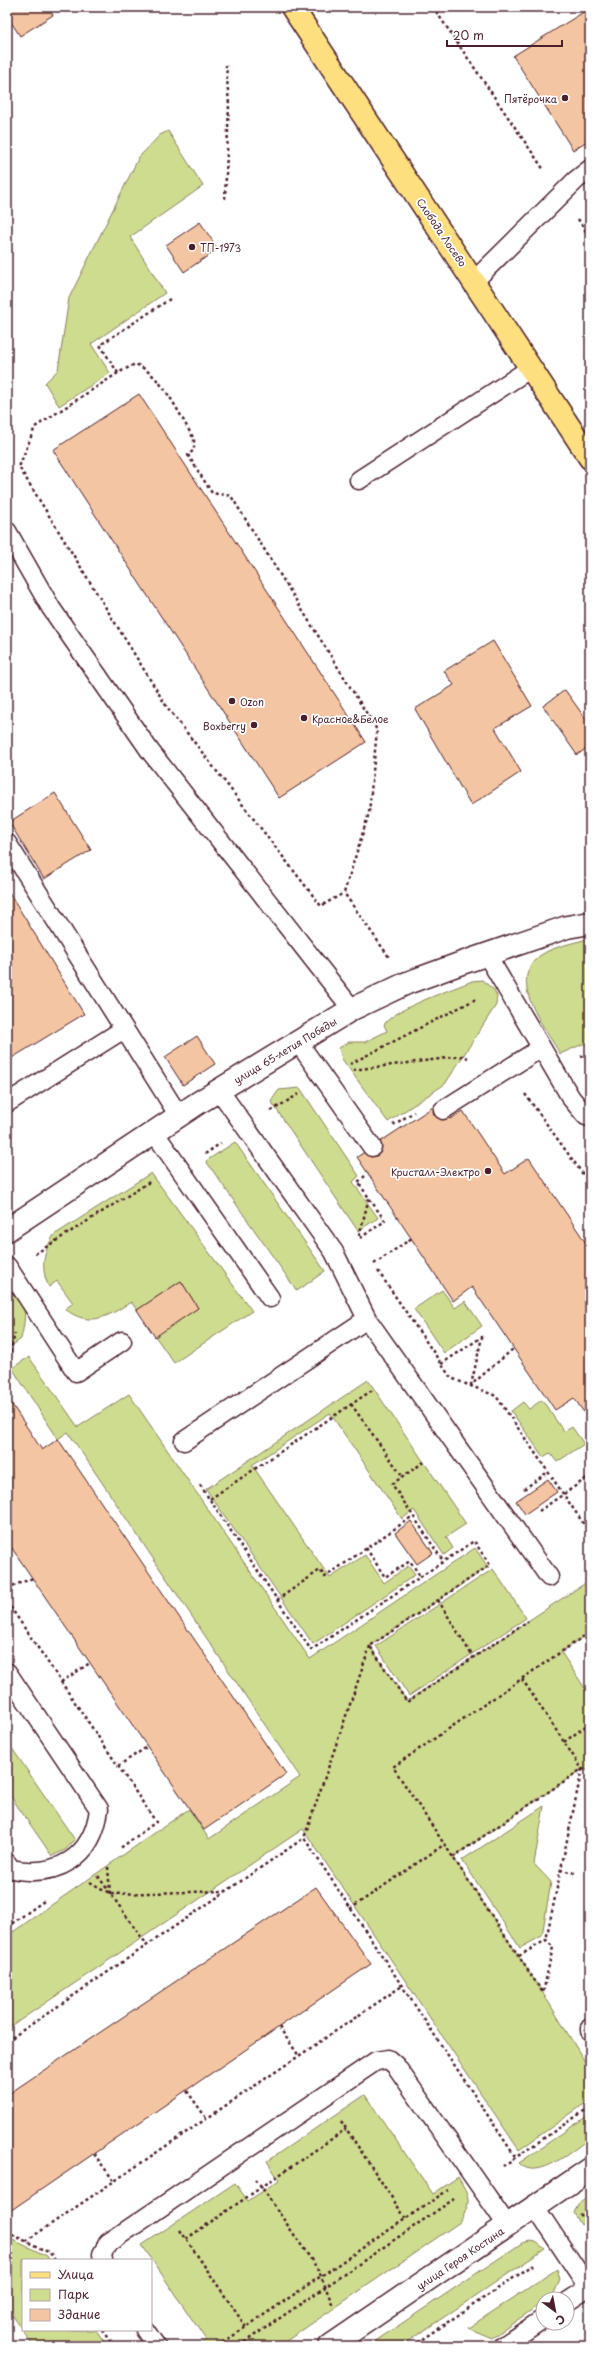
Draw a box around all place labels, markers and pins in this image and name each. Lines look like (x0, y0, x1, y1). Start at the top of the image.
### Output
place label: Пятёрочка (504, 91, 558, 106)
marker: Пятёрочка (560, 93, 570, 103)
place label: ТП-1973 (200, 240, 241, 255)
marker: ТП-1973 (187, 242, 197, 252)
place label: Ozon (240, 694, 264, 709)
marker: Ozon (227, 696, 237, 706)
place label: Красное&Белое (312, 711, 389, 726)
marker: Красное&Белое (299, 713, 309, 723)
place label: Boxberry (203, 718, 246, 733)
marker: Boxberry (249, 720, 259, 730)
place label: Кристалл-Электро (391, 1164, 480, 1179)
marker: Кристалл-Электро (483, 1166, 493, 1176)

